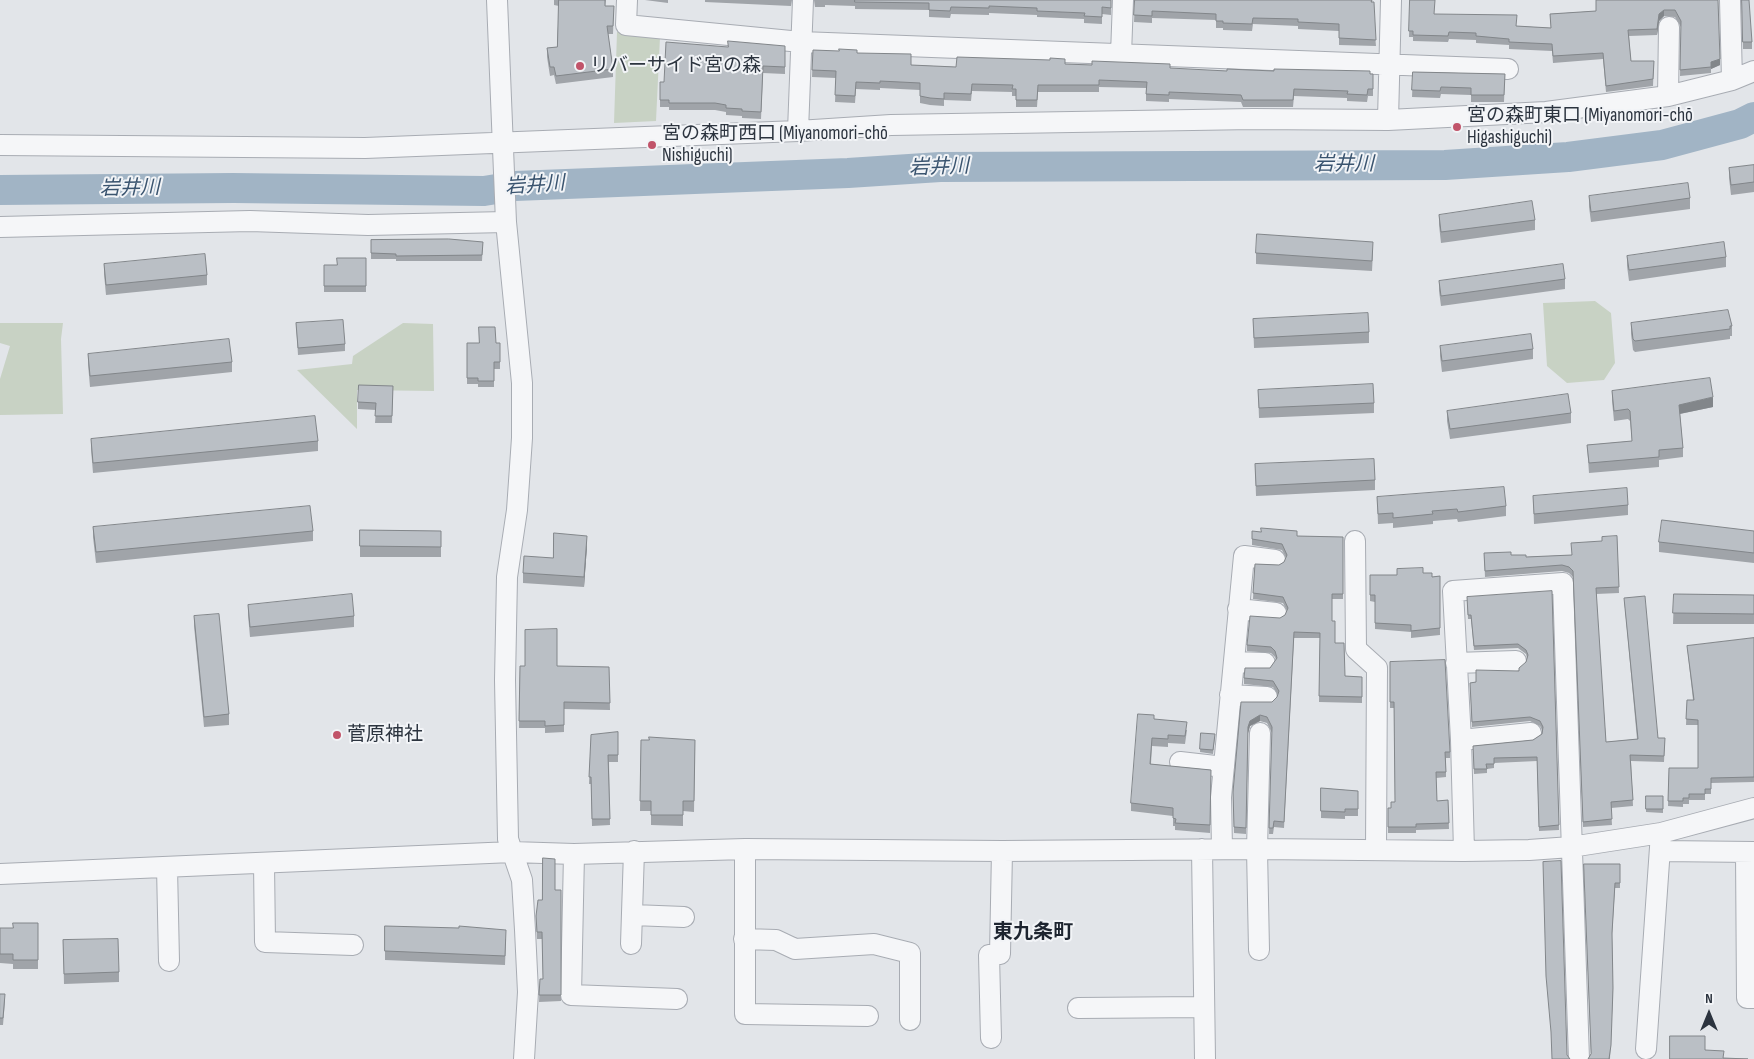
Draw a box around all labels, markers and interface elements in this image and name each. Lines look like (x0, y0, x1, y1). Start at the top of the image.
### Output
place label: リバーサイド宮の森 (590, 55, 761, 77)
marker: リバーサイド宮の森 (574, 60, 586, 72)
place label: 宮の森町東口 (Miyanomori-chō Higashiguchi) (1467, 105, 1693, 149)
marker: 宮の森町東口 (Miyanomori-chō Higashiguchi) (1451, 121, 1463, 133)
place label: 宮の森町西口 (Miyanomori-chō Nishiguchi) (662, 123, 888, 167)
marker: 宮の森町西口 (Miyanomori-chō Nishiguchi) (646, 139, 658, 151)
water label: 岩井川 (1314, 153, 1374, 177)
water label: 岩井川 (909, 155, 969, 181)
water label: 岩井川 (504, 172, 566, 200)
water label: 岩井川 (100, 176, 160, 202)
place label: 菅原神社 (347, 724, 423, 746)
marker: 菅原神社 (331, 729, 343, 741)
district label: 東九条町 (993, 921, 1073, 945)
north arrow (1684, 989, 1734, 1039)
text: N (1705, 990, 1713, 1007)

